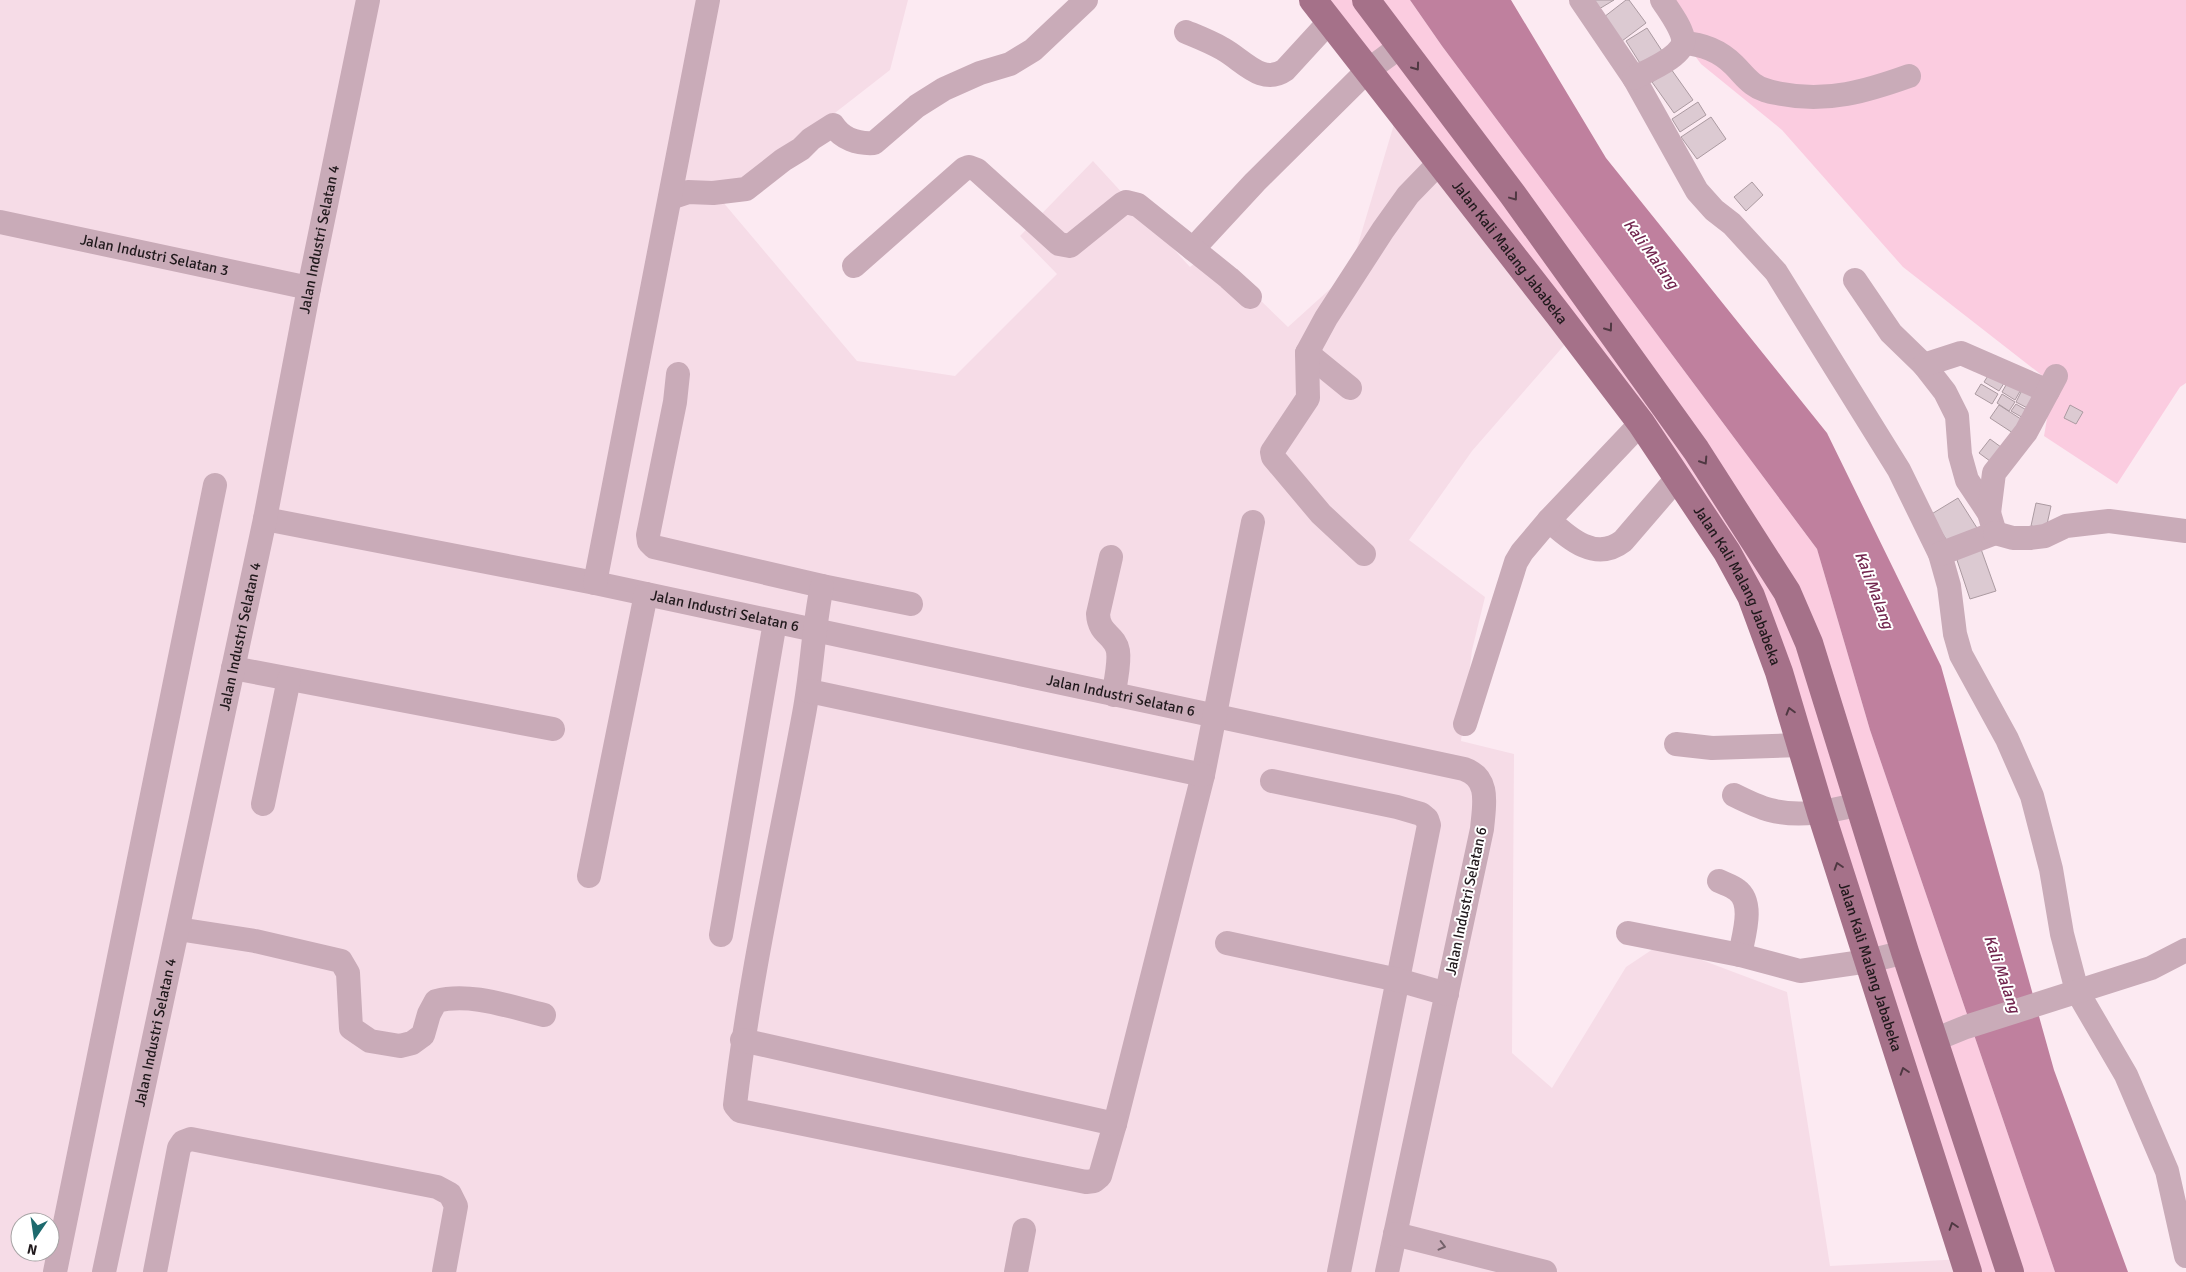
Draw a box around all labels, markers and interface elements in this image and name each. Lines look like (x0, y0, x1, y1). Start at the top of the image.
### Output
one-way arrow (1411, 61, 1419, 70)
street label: Jalan Industri Selatan 4 (295, 163, 343, 315)
street label: Jalan Kali Malang Jababeka (1448, 177, 1571, 328)
one-way arrow (1508, 191, 1517, 201)
water label: Kali Malang (1619, 215, 1684, 294)
street label: Jalan Industri Selatan 3 (79, 230, 230, 280)
one-way arrow (1603, 323, 1613, 332)
one-way arrow (1697, 456, 1707, 465)
street label: Jalan Kali Malang Jababeka (1690, 502, 1785, 668)
water label: Kali Malang (1850, 549, 1898, 633)
street label: Jalan Industri Selatan 4 (215, 560, 265, 712)
street label: Jalan Industri Selatan 6 (649, 586, 801, 635)
street label: Jalan Industri Selatan 6 (1045, 671, 1197, 720)
one-way arrow (1785, 707, 1796, 715)
street label: Jalan Industri Selatan 6 (1441, 825, 1491, 977)
one-way arrow (1834, 862, 1844, 871)
street label: Jalan Kali Malang Jababeka (1835, 880, 1906, 1054)
water label: Kali Malang (1979, 932, 2025, 1017)
street label: Jalan Industri Selatan 4 (131, 956, 180, 1108)
one-way arrow (1900, 1067, 1910, 1075)
north arrow (10, 1212, 60, 1262)
one-way arrow (1949, 1222, 1959, 1230)
text: N (26, 1240, 39, 1259)
one-way arrow (1438, 1240, 1447, 1251)

